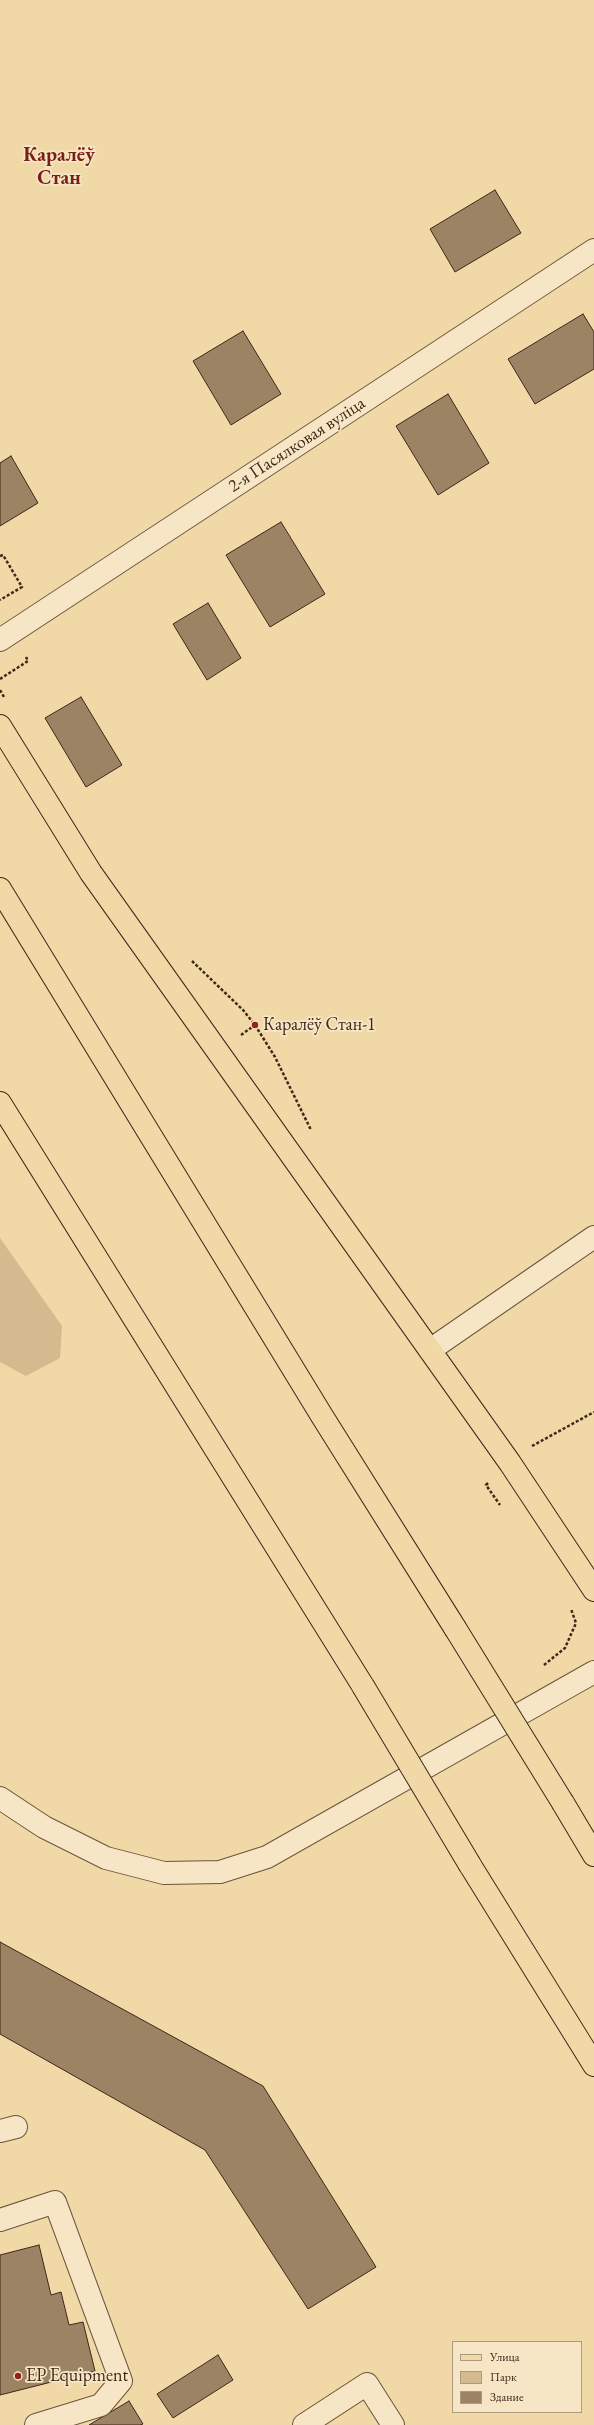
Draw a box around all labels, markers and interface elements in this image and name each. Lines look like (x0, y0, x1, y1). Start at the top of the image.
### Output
district label: Каралёў Стан (23, 144, 95, 191)
street label: 2-я Пасялковая вуліца (224, 393, 370, 497)
place label: Каралёў Стан-1 (263, 1014, 376, 1036)
marker: Каралёў Стан-1 (250, 1020, 260, 1030)
legend (452, 2341, 582, 2413)
text: Улица (490, 2349, 520, 2365)
place label: EP Equipment (26, 2365, 128, 2387)
text: Парк (490, 2369, 517, 2385)
marker: EP Equipment (13, 2371, 23, 2381)
text: Здание (490, 2389, 524, 2405)

